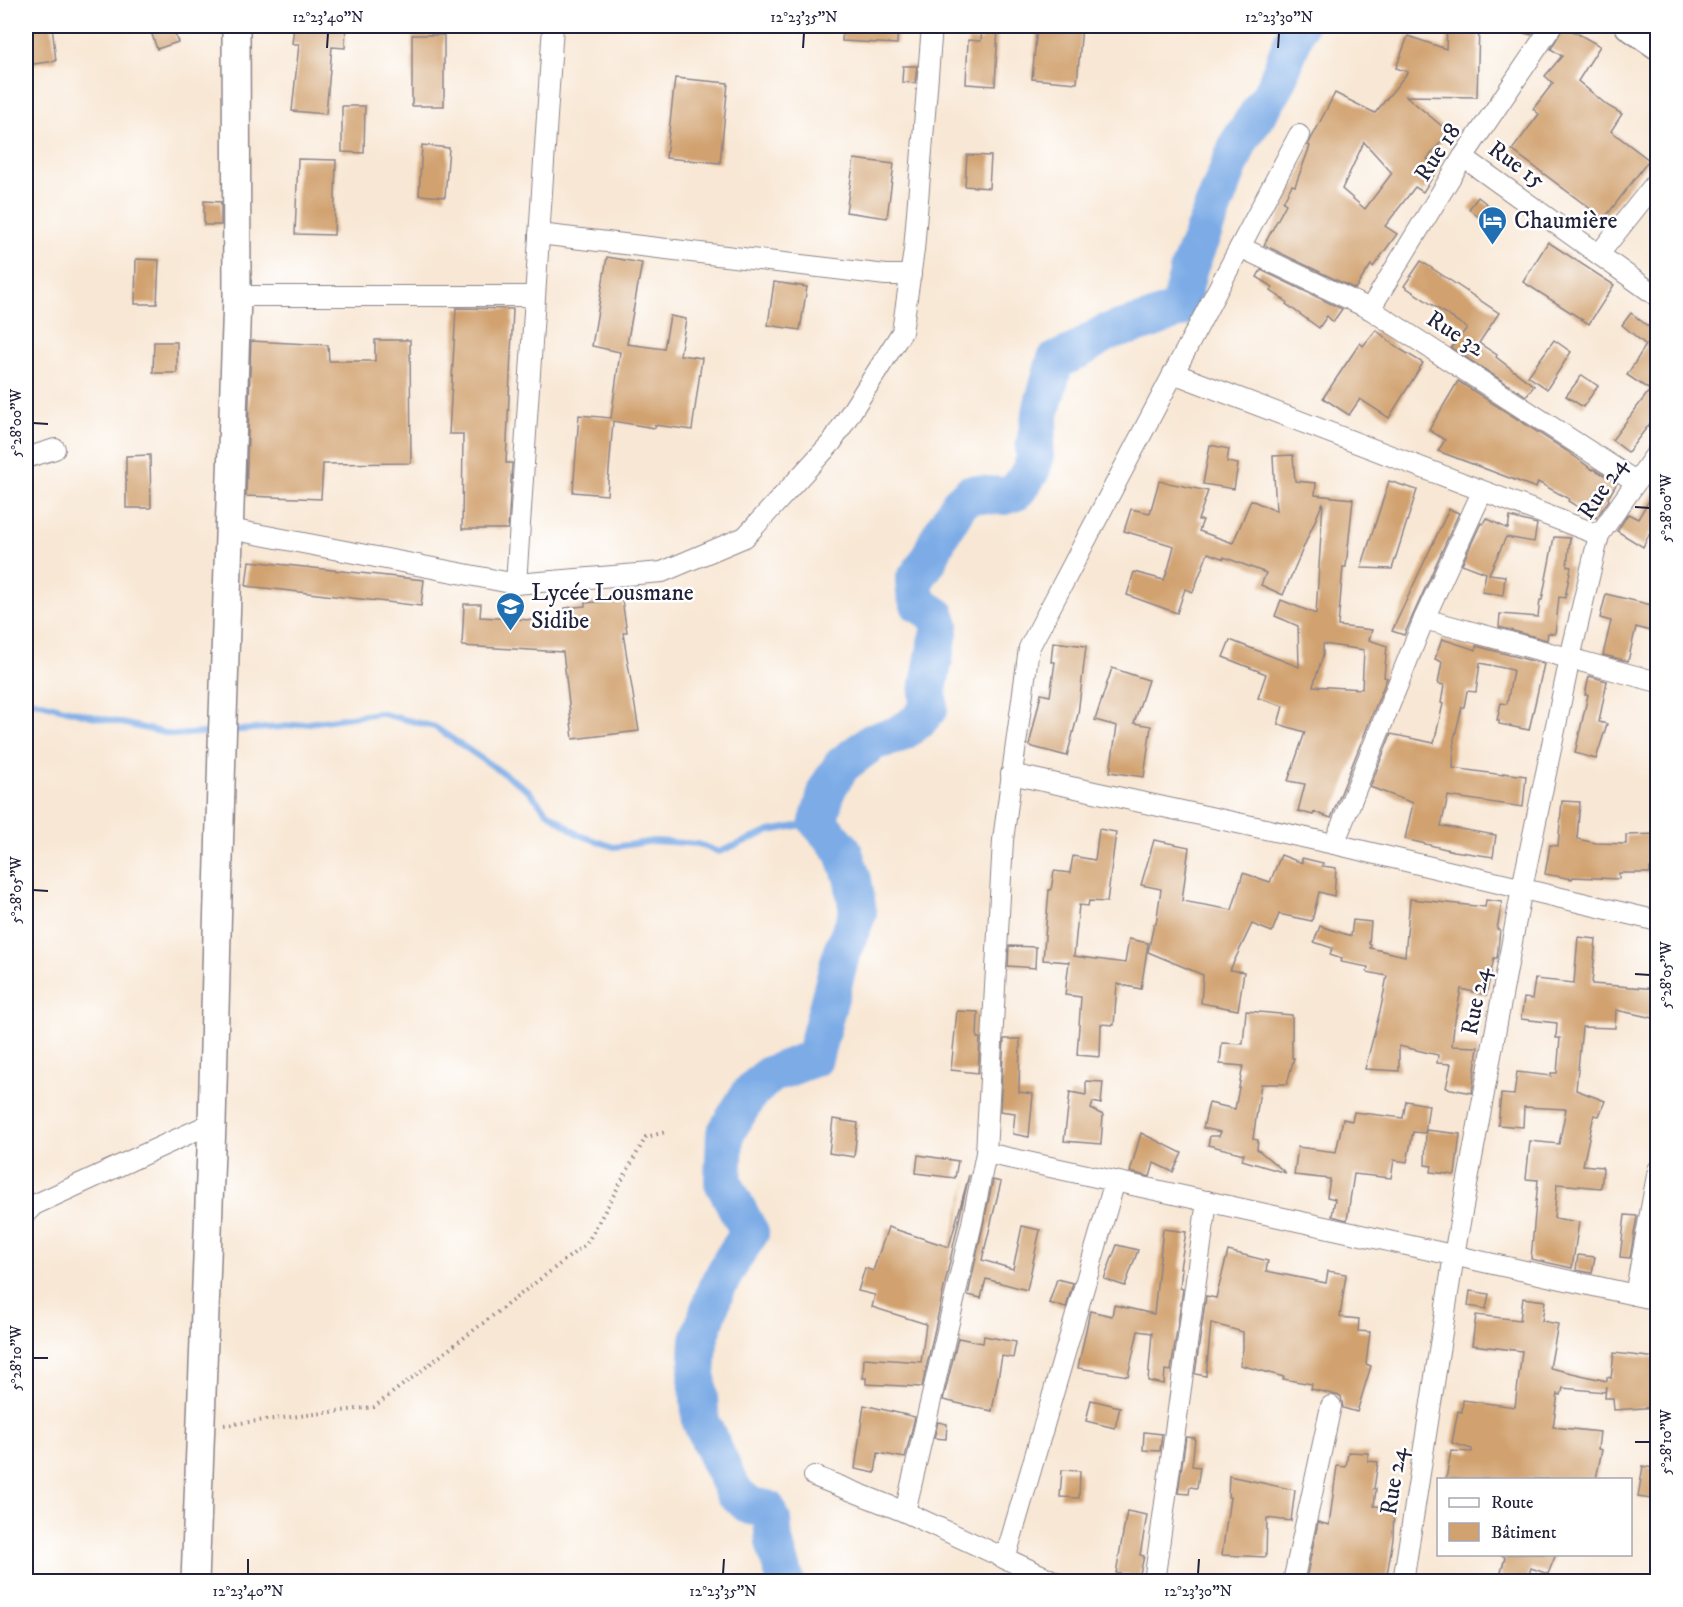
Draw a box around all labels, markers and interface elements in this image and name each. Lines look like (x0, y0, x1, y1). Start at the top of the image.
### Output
text: 12°23'40"N (293, 8, 363, 27)
text: 12°23'35"N (770, 8, 838, 27)
text: 12°23'30"N (1245, 8, 1313, 27)
street label: Rue 18 (1408, 118, 1468, 187)
street label: Rue 15 (1482, 134, 1551, 196)
hotel icon: Chaumière (1477, 204, 1509, 246)
place label: Chaumière (1514, 206, 1617, 236)
street label: Rue 32 (1421, 304, 1490, 364)
text: 5°28'00"W (7, 389, 26, 457)
street label: Rue 24 (1572, 451, 1635, 525)
text: 5°28'00"W (1657, 474, 1676, 542)
place label: Lycée Lousmane Sidibe (531, 578, 694, 636)
school or university icon: Lycée Lousmane Sidibe (494, 590, 526, 632)
text: 5°28'05"W (7, 856, 26, 924)
text: 5°28'05"W (1657, 941, 1676, 1009)
street label: Rue 24 (1455, 964, 1497, 1038)
text: 5°28'10"W (7, 1325, 26, 1391)
text: 5°28'10"W (1657, 1409, 1676, 1475)
street label: Rue 24 (1374, 1444, 1414, 1517)
legend (1437, 1478, 1632, 1556)
text: Route (1491, 1492, 1534, 1514)
text: Bâtiment (1491, 1522, 1557, 1544)
text: 12°23'40"N (213, 1582, 283, 1601)
text: 12°23'35"N (689, 1582, 757, 1601)
text: 12°23'30"N (1164, 1582, 1232, 1601)

